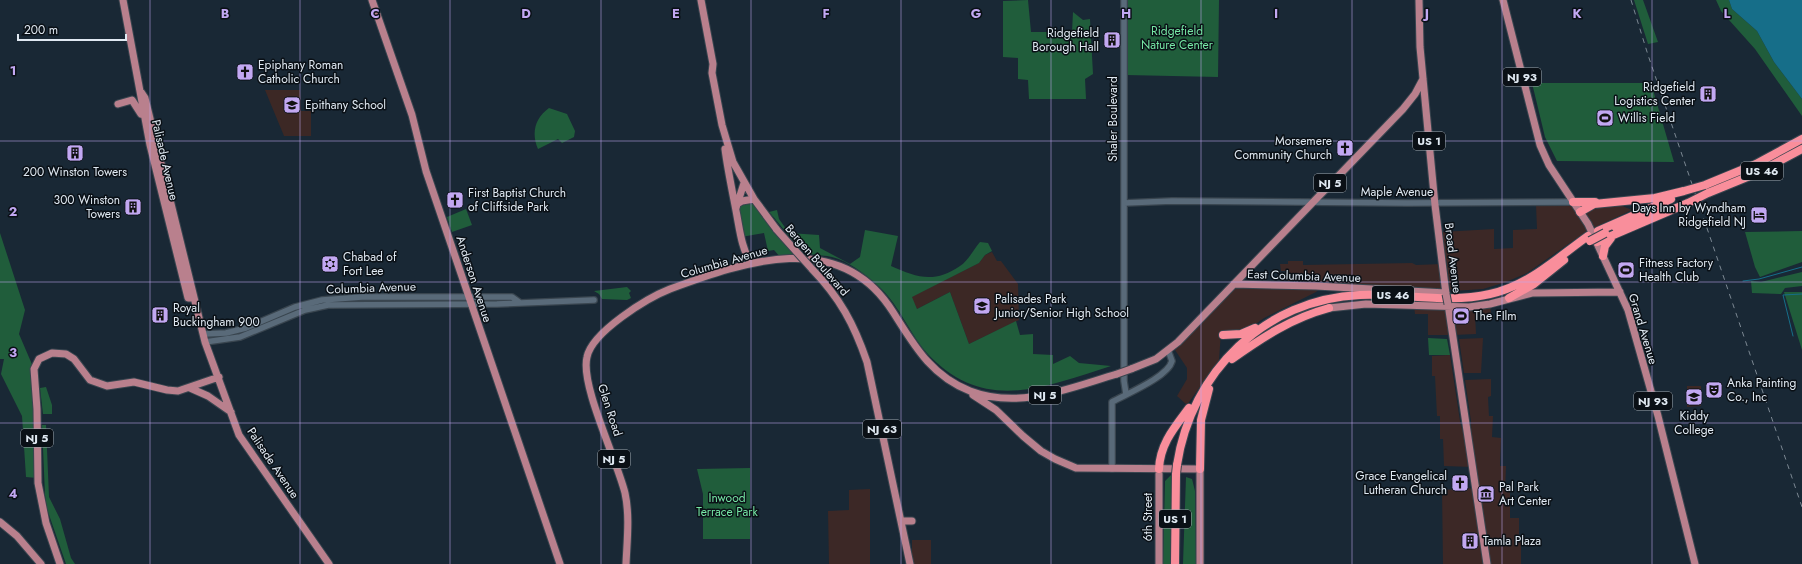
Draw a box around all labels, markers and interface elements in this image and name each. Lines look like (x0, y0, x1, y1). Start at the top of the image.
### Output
text: B (221, 4, 230, 23)
text: C (370, 4, 380, 23)
text: D (521, 4, 531, 23)
text: E (672, 4, 680, 23)
text: F (822, 4, 830, 23)
text: G (971, 4, 982, 23)
text: H (1121, 4, 1131, 23)
text: I (1274, 4, 1278, 23)
text: J (1422, 4, 1429, 23)
text: K (1572, 4, 1582, 23)
text: L (1724, 4, 1731, 23)
scale bar (18, 16, 126, 42)
text: 200 m (24, 21, 58, 39)
park label: Ridgefield Nature Center (1141, 22, 1214, 54)
place label: Ridgefield Borough Hall (1032, 24, 1099, 56)
building icon: Ridgefield Borough Hall (1102, 30, 1122, 50)
place label: Epiphany Roman Catholic Church (258, 56, 343, 88)
text: 1 (10, 61, 16, 80)
church icon: Epiphany Roman Catholic Church (235, 62, 255, 82)
road number: NJ 93 (1503, 68, 1541, 86)
street label: Shaler Boulevard (1104, 76, 1122, 162)
place label: Ridgefield Logistics Center (1614, 78, 1696, 110)
building icon: Ridgefield Logistics Center (1698, 84, 1718, 104)
school or university icon: Epithany School (282, 95, 302, 115)
place label: Epithany School (305, 96, 386, 114)
sports icon: Willis Field (1595, 108, 1615, 128)
place label: Willis Field (1618, 109, 1675, 127)
street label: Palisade Avenue (147, 118, 183, 202)
place label: Morsemere Community Church (1234, 132, 1332, 164)
road number: US 1 (1413, 132, 1445, 150)
church icon: Morsemere Community Church (1335, 138, 1355, 158)
building icon: 200 Winston Towers (65, 143, 85, 163)
road number: US 46 (1741, 162, 1783, 180)
place label: 200 Winston Towers (23, 163, 127, 181)
road number: NJ 5 (1314, 174, 1346, 192)
street label: Maple Avenue (1361, 183, 1433, 201)
place label: First Baptist Church of Cliffside Park (468, 184, 566, 216)
church icon: First Baptist Church of Cliffside Park (445, 190, 465, 210)
place label: 300 Winston Towers (54, 191, 120, 223)
building icon: 300 Winston Towers (123, 197, 143, 217)
place label: Days Inn by Wyndham Ridgefield NJ (1632, 199, 1746, 231)
text: 2 (9, 202, 17, 221)
hotel icon: Days Inn by Wyndham Ridgefield NJ (1749, 205, 1769, 225)
street label: Bergen Boulevard (781, 220, 853, 300)
street label: Broad Avenue (1440, 222, 1466, 294)
street label: Anderson Avenue (452, 233, 496, 325)
street label: Columbia Avenue (678, 241, 770, 283)
place label: Chabad of Fort Lee (343, 248, 397, 280)
synagogue icon: Chabad of Fort Lee (320, 254, 340, 274)
place label: Fitness Factory Health Club (1639, 254, 1714, 286)
sports icon: Fitness Factory Health Club (1616, 260, 1636, 280)
street label: East Columbia Avenue (1247, 265, 1361, 287)
street label: Columbia Avenue (326, 277, 416, 299)
road number: US 46 (1372, 286, 1414, 304)
place label: Palisades Park Junior/Senior High School (993, 290, 1129, 322)
street label: Grand Avenue (1624, 291, 1662, 367)
school or university icon: Palisades Park Junior/Senior High School (972, 296, 992, 316)
place label: Royal Buckingham 900 (173, 299, 260, 331)
building icon: Royal Buckingham 900 (150, 305, 170, 325)
sports icon: The FIlm (1451, 306, 1471, 326)
place label: The FIlm (1474, 307, 1517, 325)
text: 3 (9, 343, 17, 362)
place label: Anka Painting Co., Inc (1727, 374, 1796, 406)
theatre icon: Anka Painting Co., Inc (1704, 380, 1724, 400)
street label: Glen Road (593, 382, 627, 438)
road number: NJ 5 (1029, 386, 1061, 404)
school or university icon: Kiddy College (1684, 387, 1704, 407)
road number: NJ 93 (1634, 392, 1672, 410)
place label: Kiddy College (1674, 407, 1714, 439)
road number: NJ 63 (863, 420, 901, 438)
street label: Palisade Avenue (242, 424, 304, 502)
road number: NJ 5 (21, 429, 53, 447)
road number: NJ 5 (598, 450, 630, 468)
place label: Grace Evangelical Lutheran Church (1355, 467, 1447, 499)
church icon: Grace Evangelical Lutheran Church (1450, 473, 1470, 493)
place label: Pal Park Art Center (1499, 478, 1552, 510)
text: 4 (8, 484, 18, 503)
museum icon: Pal Park Art Center (1476, 484, 1496, 504)
park label: Inwood Terrace Park (696, 489, 758, 521)
street label: 6th Street (1139, 493, 1157, 541)
road number: US 1 (1159, 510, 1191, 528)
building icon: Tamla Plaza (1460, 531, 1480, 551)
place label: Tamla Plaza (1483, 532, 1541, 550)

